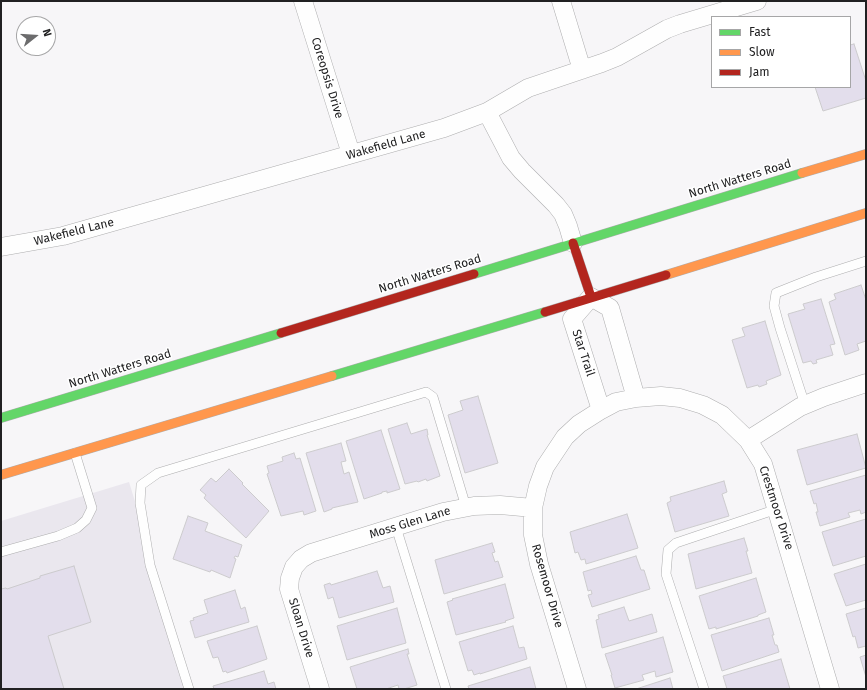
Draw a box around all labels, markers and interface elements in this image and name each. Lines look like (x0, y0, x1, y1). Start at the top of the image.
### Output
north arrow (16, 16, 56, 56)
legend (711, 16, 851, 88)
text: Fast (749, 25, 771, 39)
text: N (40, 27, 54, 38)
street label: Coreopsis Drive (308, 36, 346, 120)
text: Slow (749, 45, 775, 59)
text: Jam (749, 65, 769, 79)
street label: Wakefield Lane (345, 127, 427, 163)
street label: North Watters Road (687, 157, 793, 201)
street label: Wakefield Lane (33, 215, 115, 249)
street label: North Watters Road (377, 252, 483, 296)
street label: Star Trail (569, 328, 597, 378)
street label: North Watters Road (67, 347, 173, 391)
street label: Crestmoor Drive (756, 464, 796, 552)
street label: Moss Glen Lane (368, 504, 452, 542)
street label: Rosemoor Drive (528, 542, 566, 630)
street label: Sloan Drive (285, 596, 317, 660)

